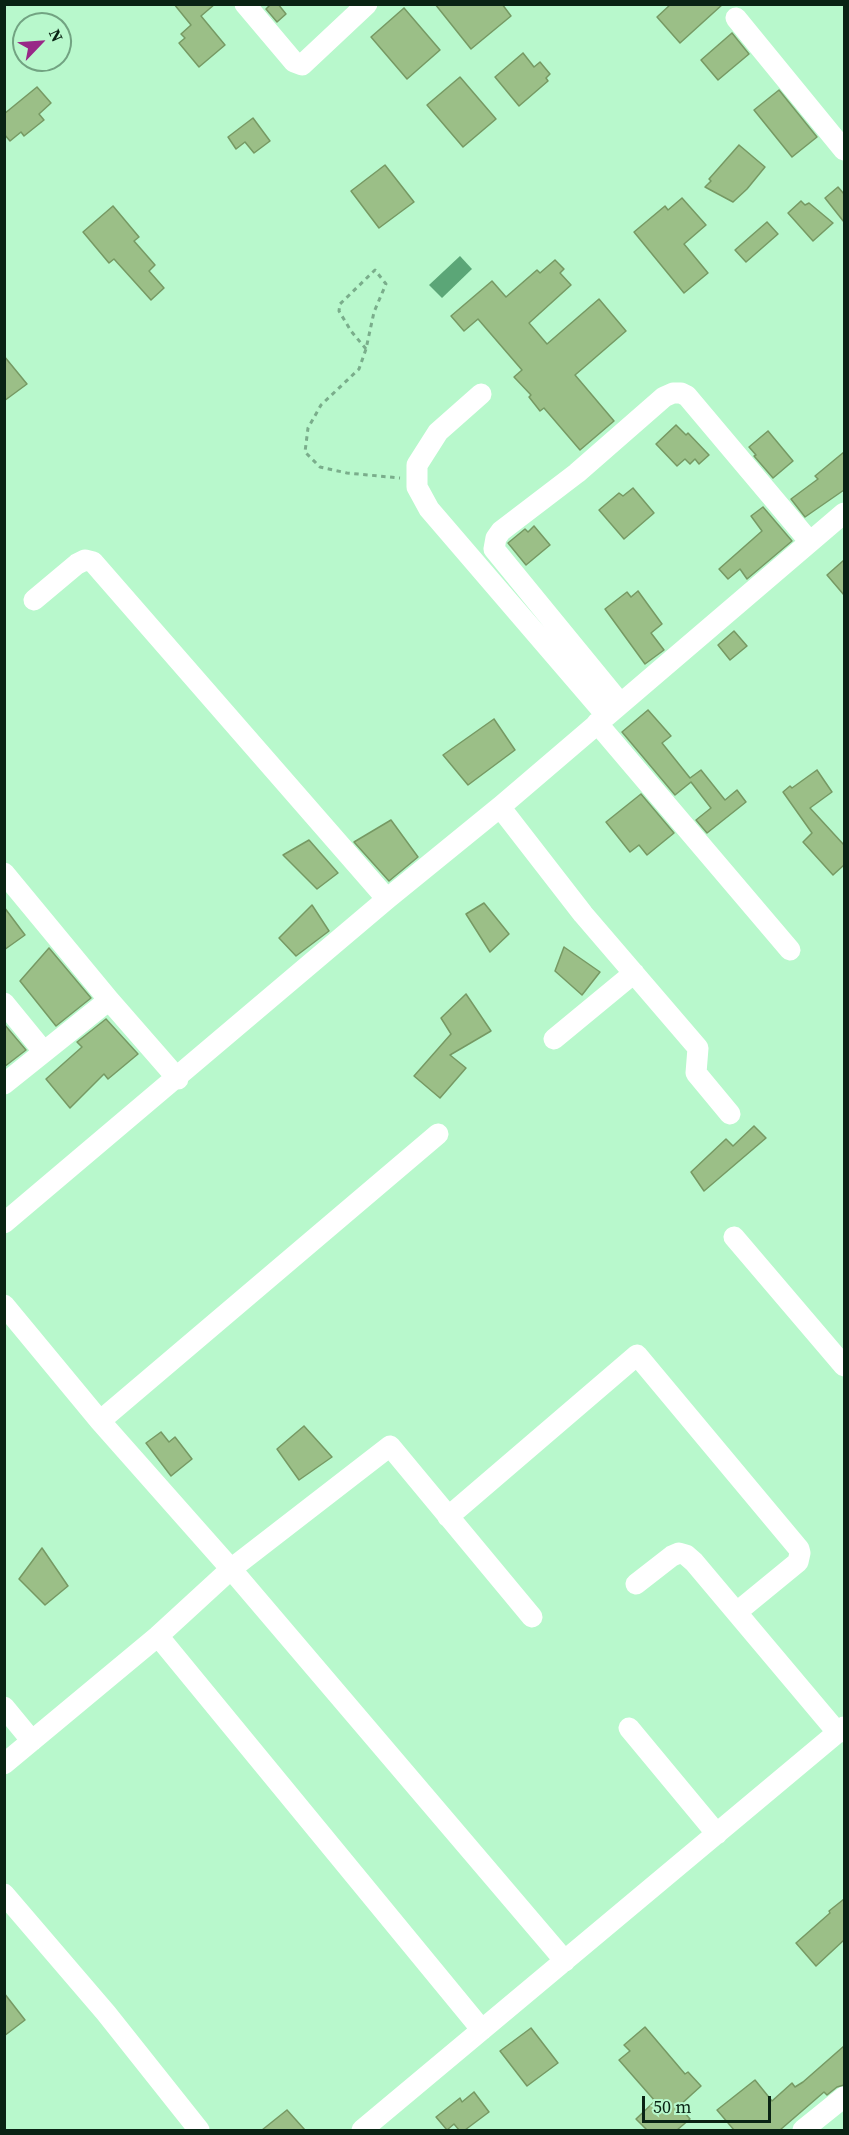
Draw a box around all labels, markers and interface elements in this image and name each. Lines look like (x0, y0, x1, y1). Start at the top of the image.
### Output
north arrow (12, 12, 72, 72)
text: N (44, 25, 69, 45)
scale bar (645, 2084, 774, 2122)
text: 50 m (653, 2094, 691, 2119)

